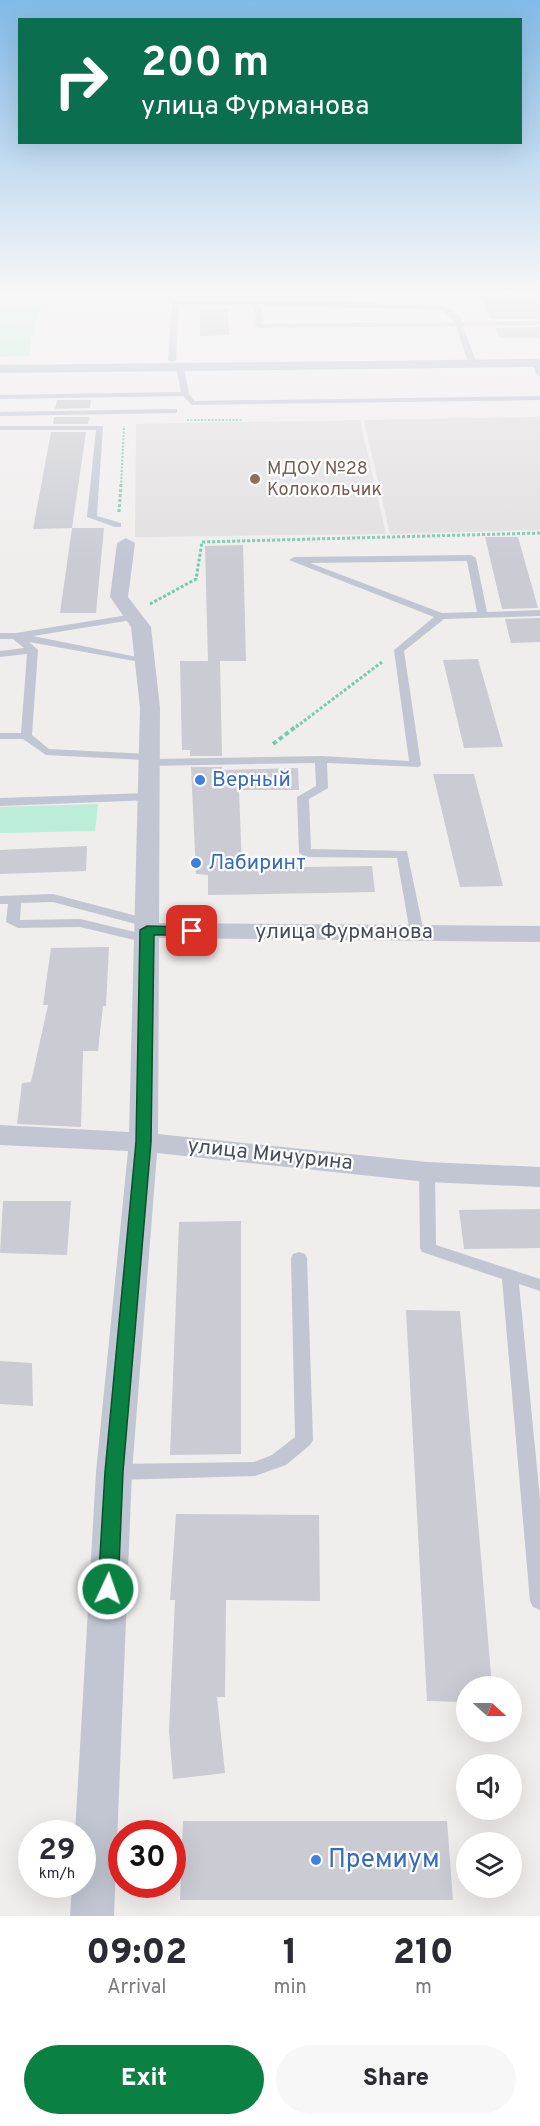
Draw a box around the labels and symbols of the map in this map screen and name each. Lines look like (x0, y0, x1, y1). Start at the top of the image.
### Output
place label: МДОУ №28 Колокольчик (267, 458, 382, 502)
marker: МДОУ №28 Колокольчик (248, 472, 262, 486)
place label: Верный (212, 767, 291, 794)
marker: Верный (193, 773, 207, 787)
place label: Лабиринт (208, 850, 306, 877)
marker: Лабиринт (189, 856, 203, 870)
pin (166, 905, 217, 956)
street label: улица Фурманова (255, 919, 433, 946)
street label: улица Мичурина (186, 1133, 354, 1177)
position arrow (76, 1557, 140, 1621)
north arrow (456, 1676, 522, 1742)
speed limit sign: 30 (108, 1820, 186, 1898)
place label: Премиум (328, 1844, 440, 1877)
marker: Премиум (309, 1853, 323, 1867)

